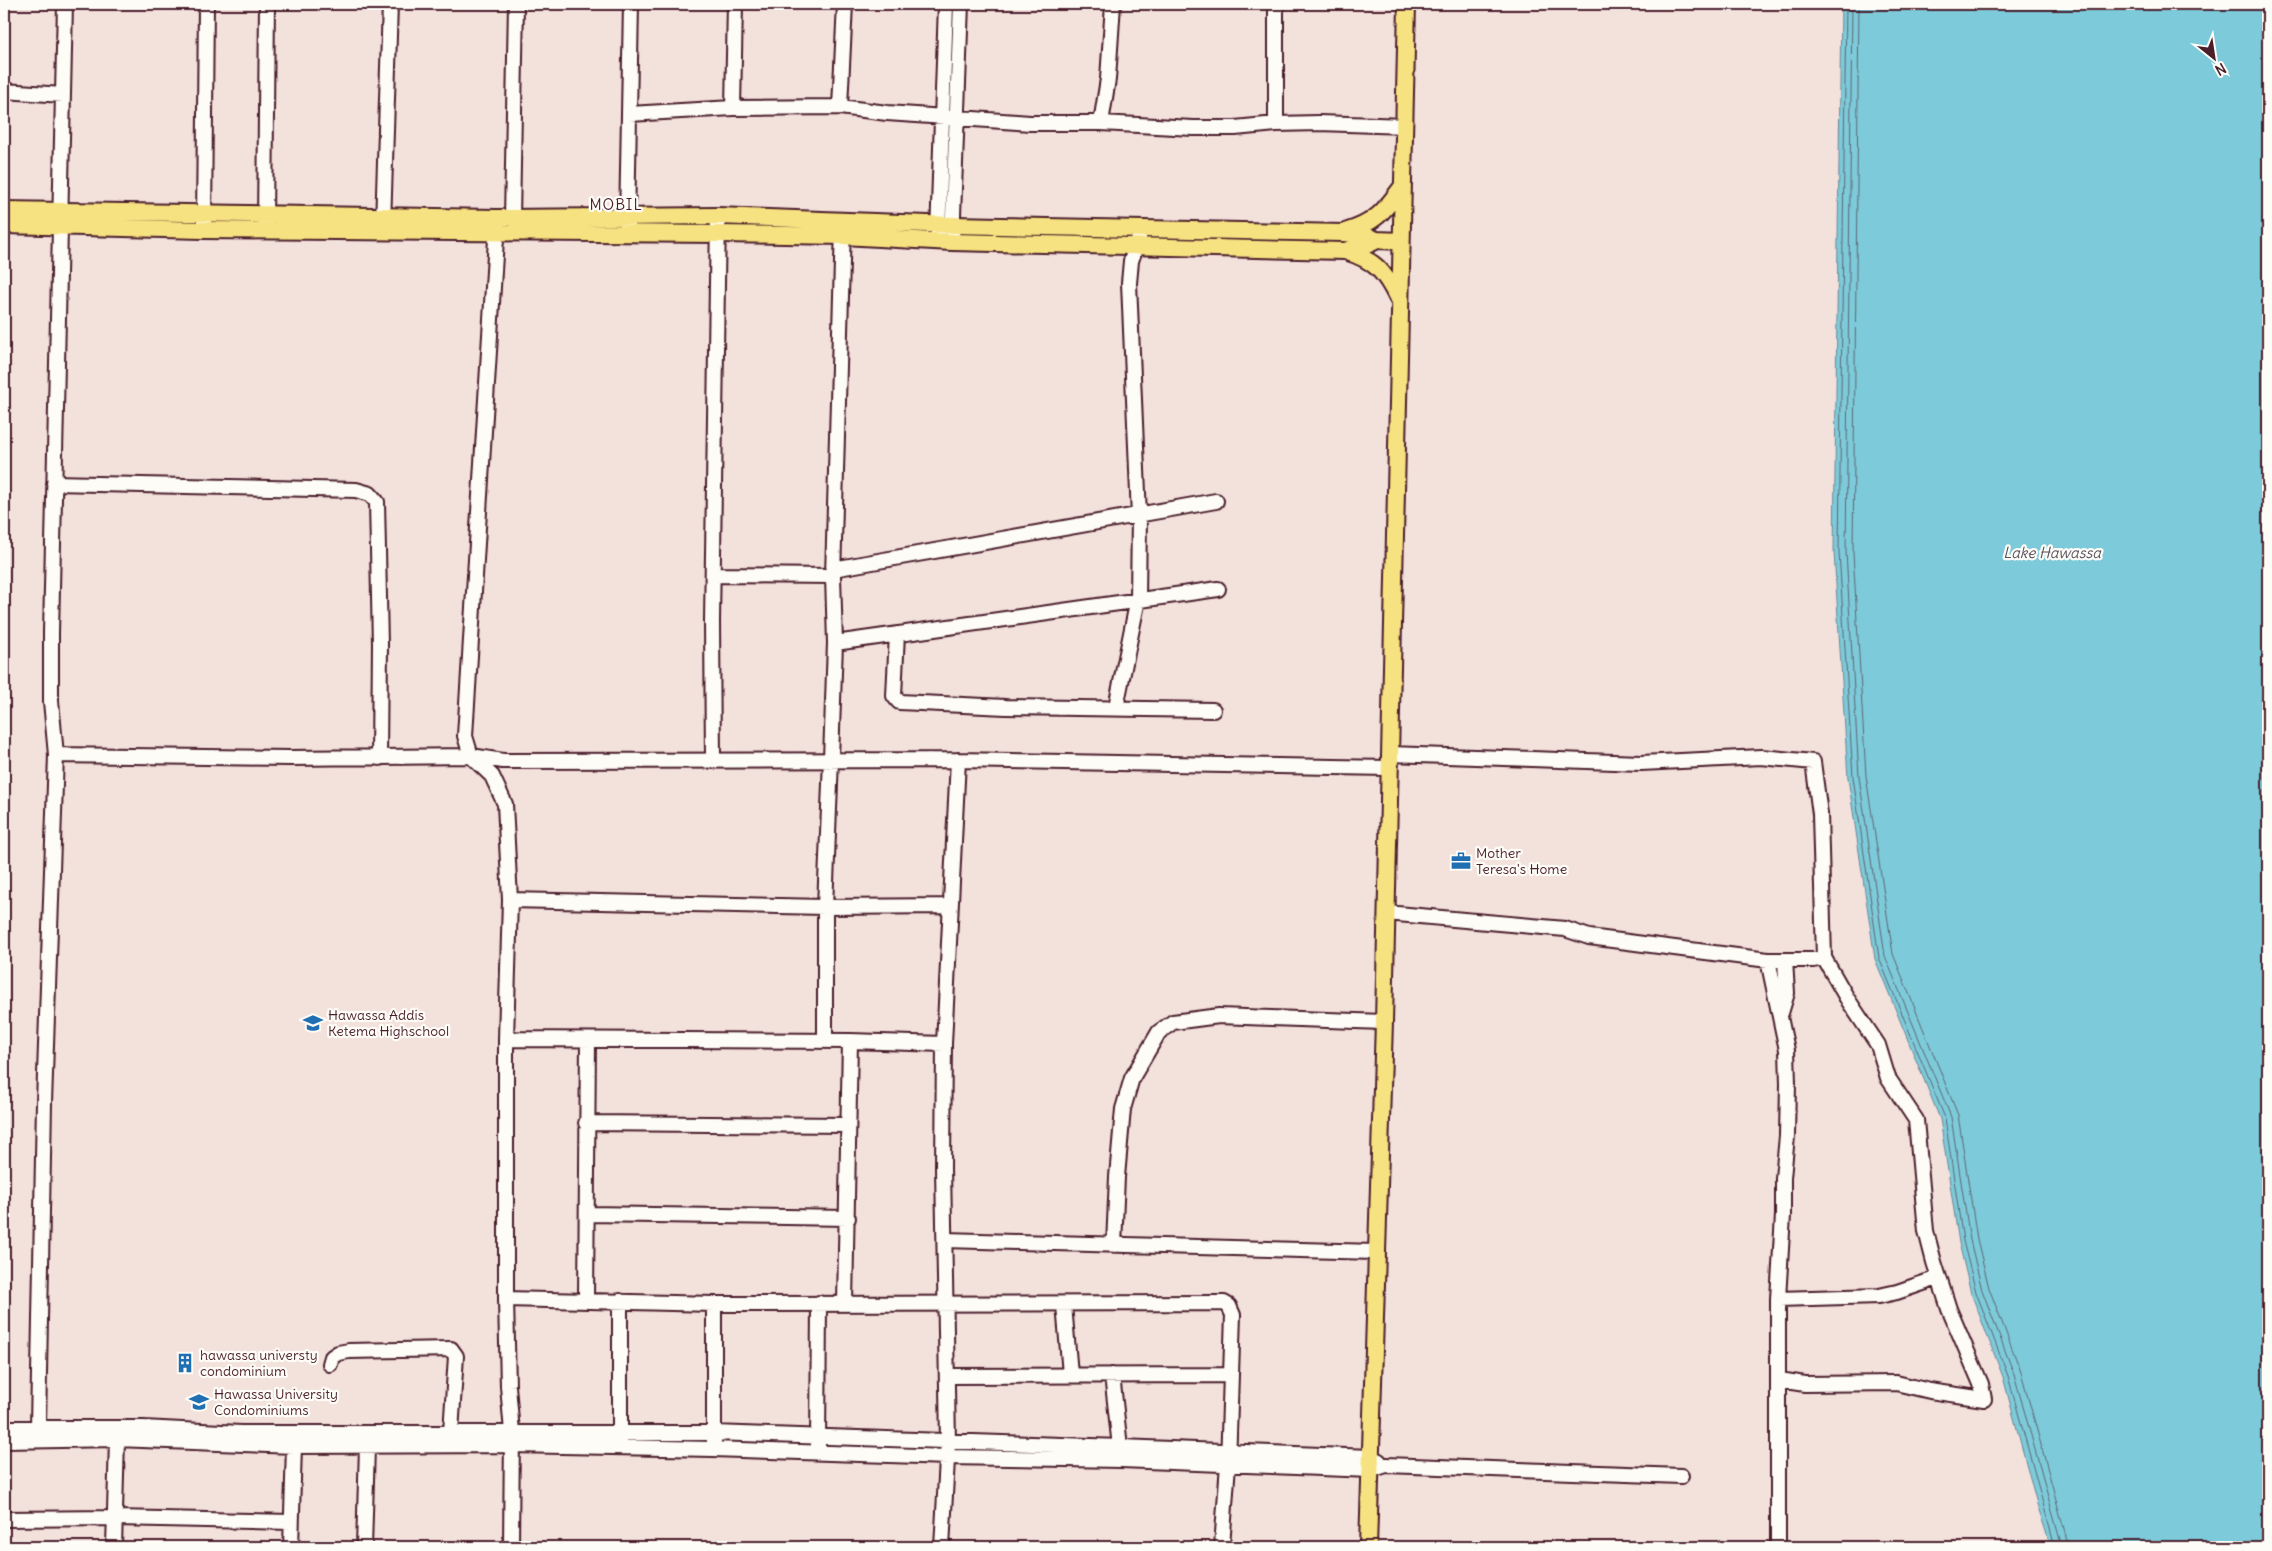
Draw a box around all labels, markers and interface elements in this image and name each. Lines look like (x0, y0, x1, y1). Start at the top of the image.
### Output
north arrow (2190, 32, 2240, 82)
text: N (2212, 59, 2229, 79)
district label: MOBIL (589, 195, 643, 214)
water label: Lake Hawassa (2003, 543, 2102, 562)
place label: Mother Teresa's Home (1476, 844, 1567, 878)
office icon: Mother Teresa's Home (1450, 850, 1472, 872)
place label: Hawassa Addis Ketema Highschool (328, 1006, 449, 1040)
school or university icon: Hawassa Addis Ketema Highschool (302, 1012, 324, 1034)
place label: hawassa universty condominium (200, 1346, 318, 1380)
building icon: hawassa universty condominium (174, 1352, 196, 1374)
place label: Hawassa University Condominiums (214, 1385, 338, 1419)
school or university icon: Hawassa University Condominiums (188, 1391, 210, 1413)

